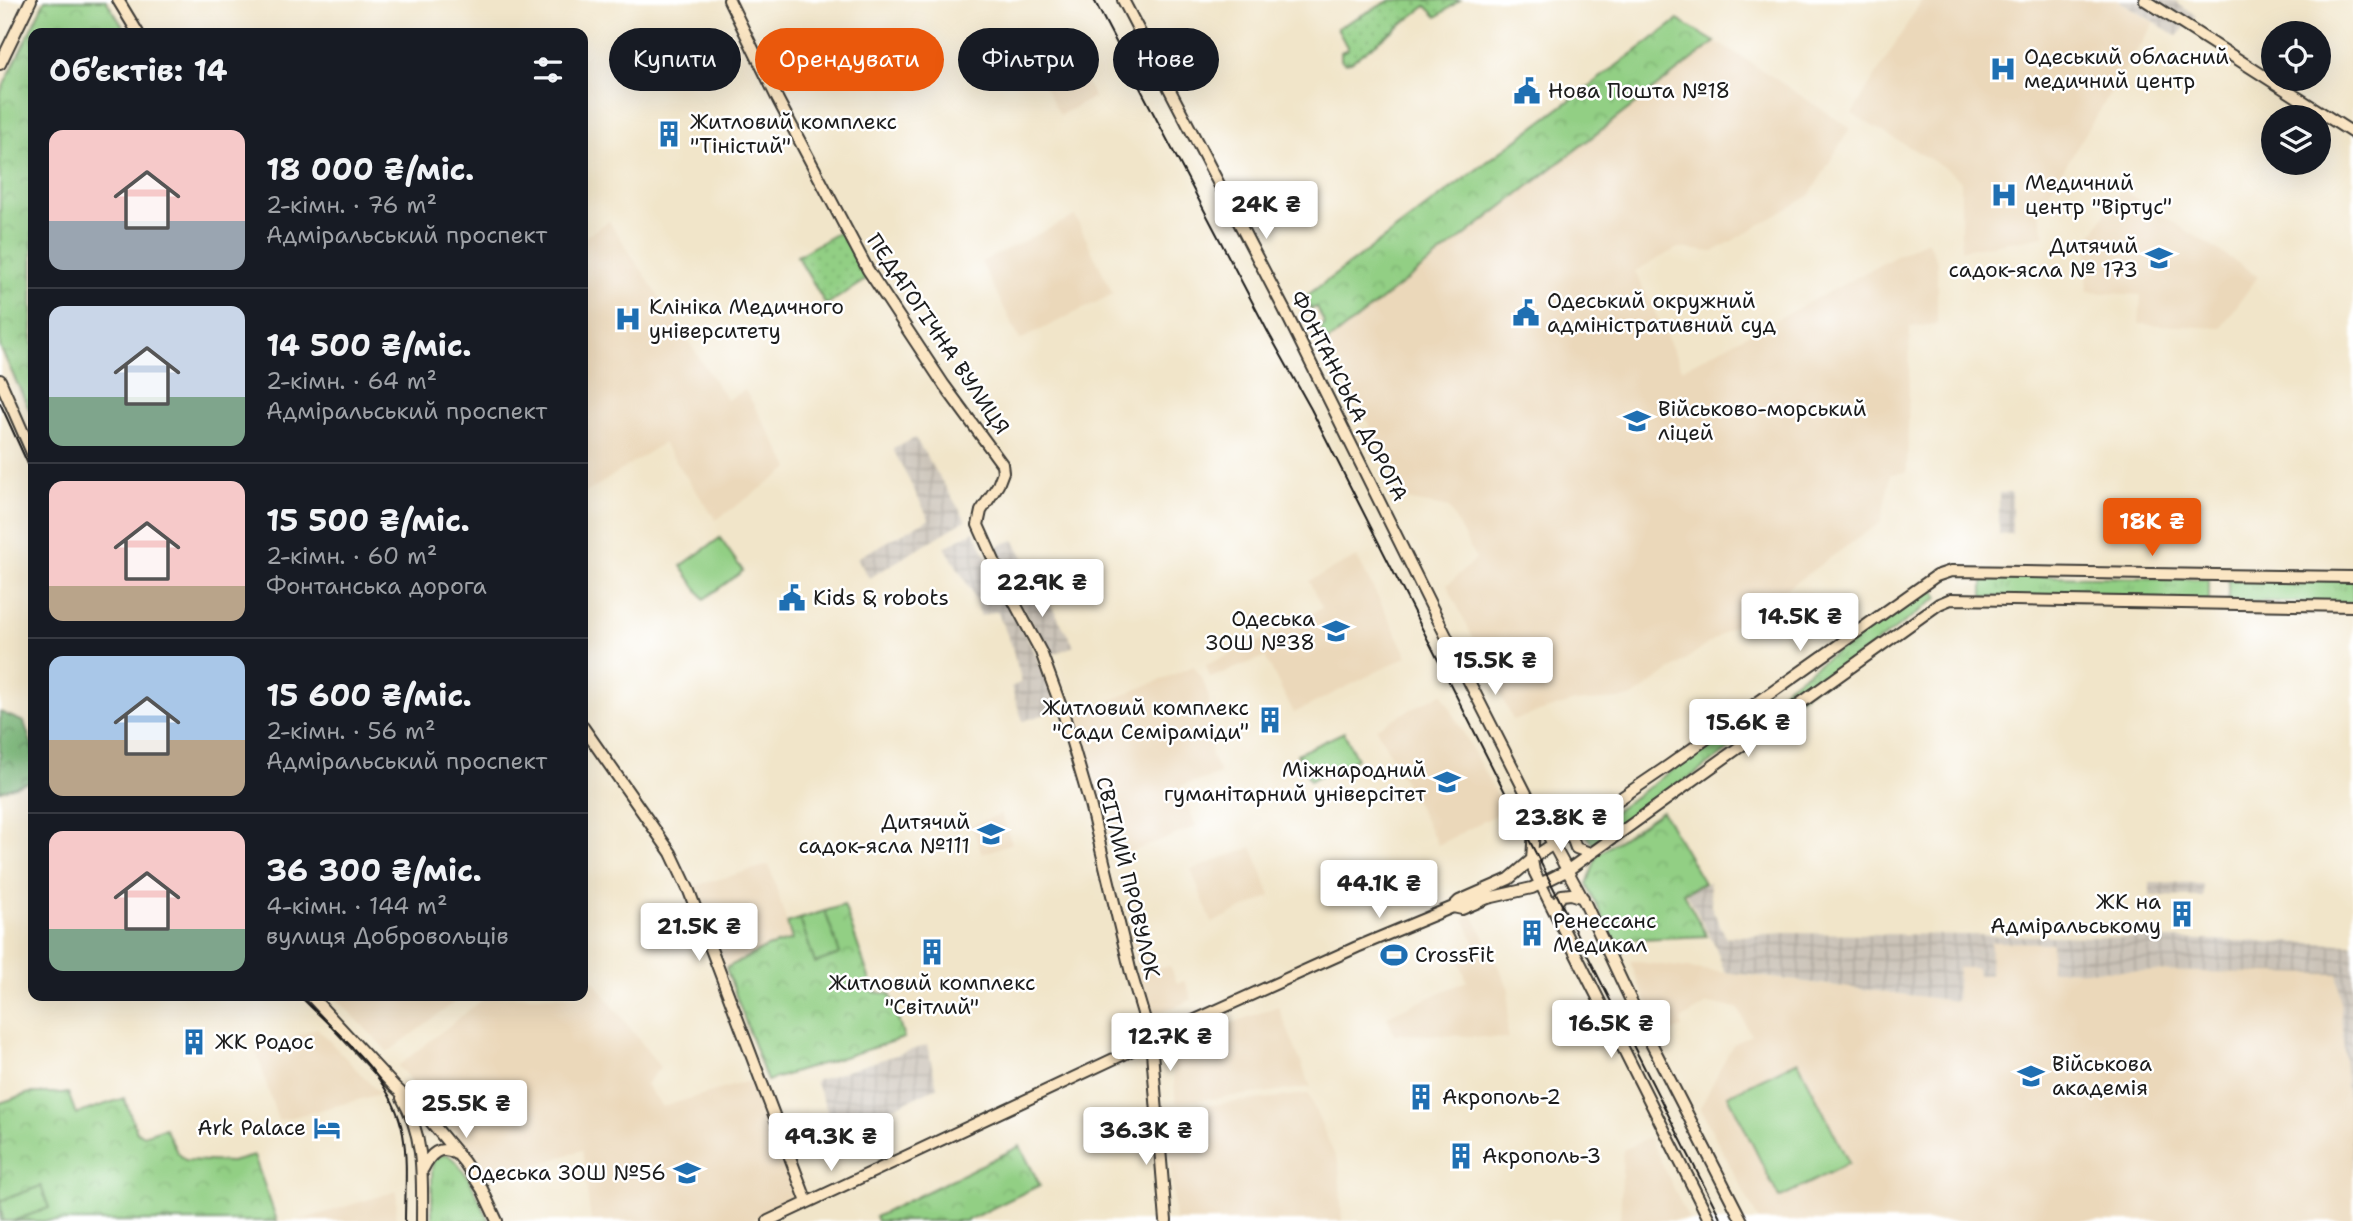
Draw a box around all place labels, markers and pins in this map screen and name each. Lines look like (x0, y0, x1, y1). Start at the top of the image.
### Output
place label: Одеський обласний медичний центр (2024, 43, 2229, 95)
hospital icon: Одеський обласний медичний центр (1988, 54, 2018, 84)
public building icon: Нова Пошта №18 (1512, 76, 1542, 106)
place label: Нова Пошта №18 (1548, 77, 1730, 105)
place label: Житловий комплекс "Тіністий" (690, 108, 897, 160)
building icon: Житловий комплекс "Тіністий" (654, 119, 684, 149)
place label: Медичний центр "Віртус" (2025, 169, 2172, 221)
hospital icon: Медичний центр "Віртус" (1989, 180, 2019, 210)
pin: 24K ₴ (1217, 182, 1315, 241)
place label: Дитячий садок-ясла № 173 (1949, 232, 2138, 284)
school or university icon: Дитячий садок-ясла № 173 (2144, 243, 2174, 273)
place label: Одеський окружний адміністративний суд (1547, 287, 1776, 339)
place label: Клініка Медичного університету (649, 293, 844, 345)
public building icon: Одеський окружний адміністративний суд (1511, 298, 1541, 328)
hospital icon: Клініка Медичного університету (613, 304, 643, 334)
place label: Військово-морський ліцей (1658, 395, 1867, 447)
school or university icon: Військово-морський ліцей (1622, 406, 1652, 436)
pin: 18K ₴ (2103, 498, 2201, 558)
pin: 22.9K ₴ (977, 560, 1107, 619)
public building icon: Kids & robots (777, 583, 807, 613)
place label: Kids & robots (813, 584, 949, 612)
pin: 14.5K ₴ (1735, 594, 1865, 653)
place label: Одеська ЗОШ №38 (1206, 605, 1315, 657)
school or university icon: Одеська ЗОШ №38 (1321, 616, 1351, 646)
pin: 15.5K ₴ (1430, 638, 1560, 697)
place label: Житловий комплекс "Сади Семіраміди" (1042, 694, 1249, 746)
pin: 15.6K ₴ (1683, 700, 1813, 759)
building icon: Житловий комплекс "Сади Семіраміди" (1255, 705, 1285, 735)
place label: Міжнародний гуманітарний універсітет (1164, 756, 1426, 808)
school or university icon: Міжнародний гуманітарний універсітет (1432, 767, 1462, 797)
pin: 23.8K ₴ (1496, 794, 1626, 854)
place label: Дитячий садок-ясла №111 (798, 808, 970, 860)
school or university icon: Дитячий садок-ясла №111 (976, 819, 1006, 849)
pin: 44.1K ₴ (1314, 860, 1444, 920)
place label: ЖК на Адміральському (1990, 888, 2161, 940)
building icon: ЖК на Адміральському (2167, 899, 2197, 929)
pin: 21.5K ₴ (634, 904, 764, 963)
place label: Ренессанс Медикал (1553, 907, 1657, 959)
building icon: Ренессанс Медикал (1517, 918, 1547, 948)
building icon: Житловий комплекс "Світлий" (917, 937, 947, 967)
sports icon: CrossFit (1379, 940, 1409, 970)
place label: CrossFit (1415, 941, 1495, 969)
place label: Житловий комплекс "Світлий" (829, 969, 1035, 1021)
pin: 16.5K ₴ (1546, 1000, 1676, 1060)
pin: 12.7K ₴ (1105, 1014, 1235, 1073)
building icon: ЖК Родос (179, 1027, 209, 1057)
place label: ЖК Родос (215, 1028, 314, 1056)
place label: Військова академія (2052, 1050, 2152, 1102)
school or university icon: Військова академія (2016, 1061, 2046, 1091)
pin: 25.5K ₴ (401, 1080, 531, 1140)
building icon: Акрополь-2 (1406, 1082, 1436, 1112)
place label: Акрополь-2 (1442, 1083, 1561, 1111)
pin: 36.3K ₴ (1081, 1108, 1211, 1167)
hotel icon: Ark Palace (312, 1113, 342, 1143)
place label: Ark Palace (197, 1114, 306, 1142)
pin: 49.3K ₴ (766, 1114, 896, 1173)
building icon: Акрополь-3 (1446, 1141, 1476, 1171)
place label: Акрополь-3 (1482, 1142, 1601, 1170)
school or university icon: Одеська ЗОШ №56 (672, 1158, 702, 1188)
place label: Одеська ЗОШ №56 (467, 1159, 666, 1187)

